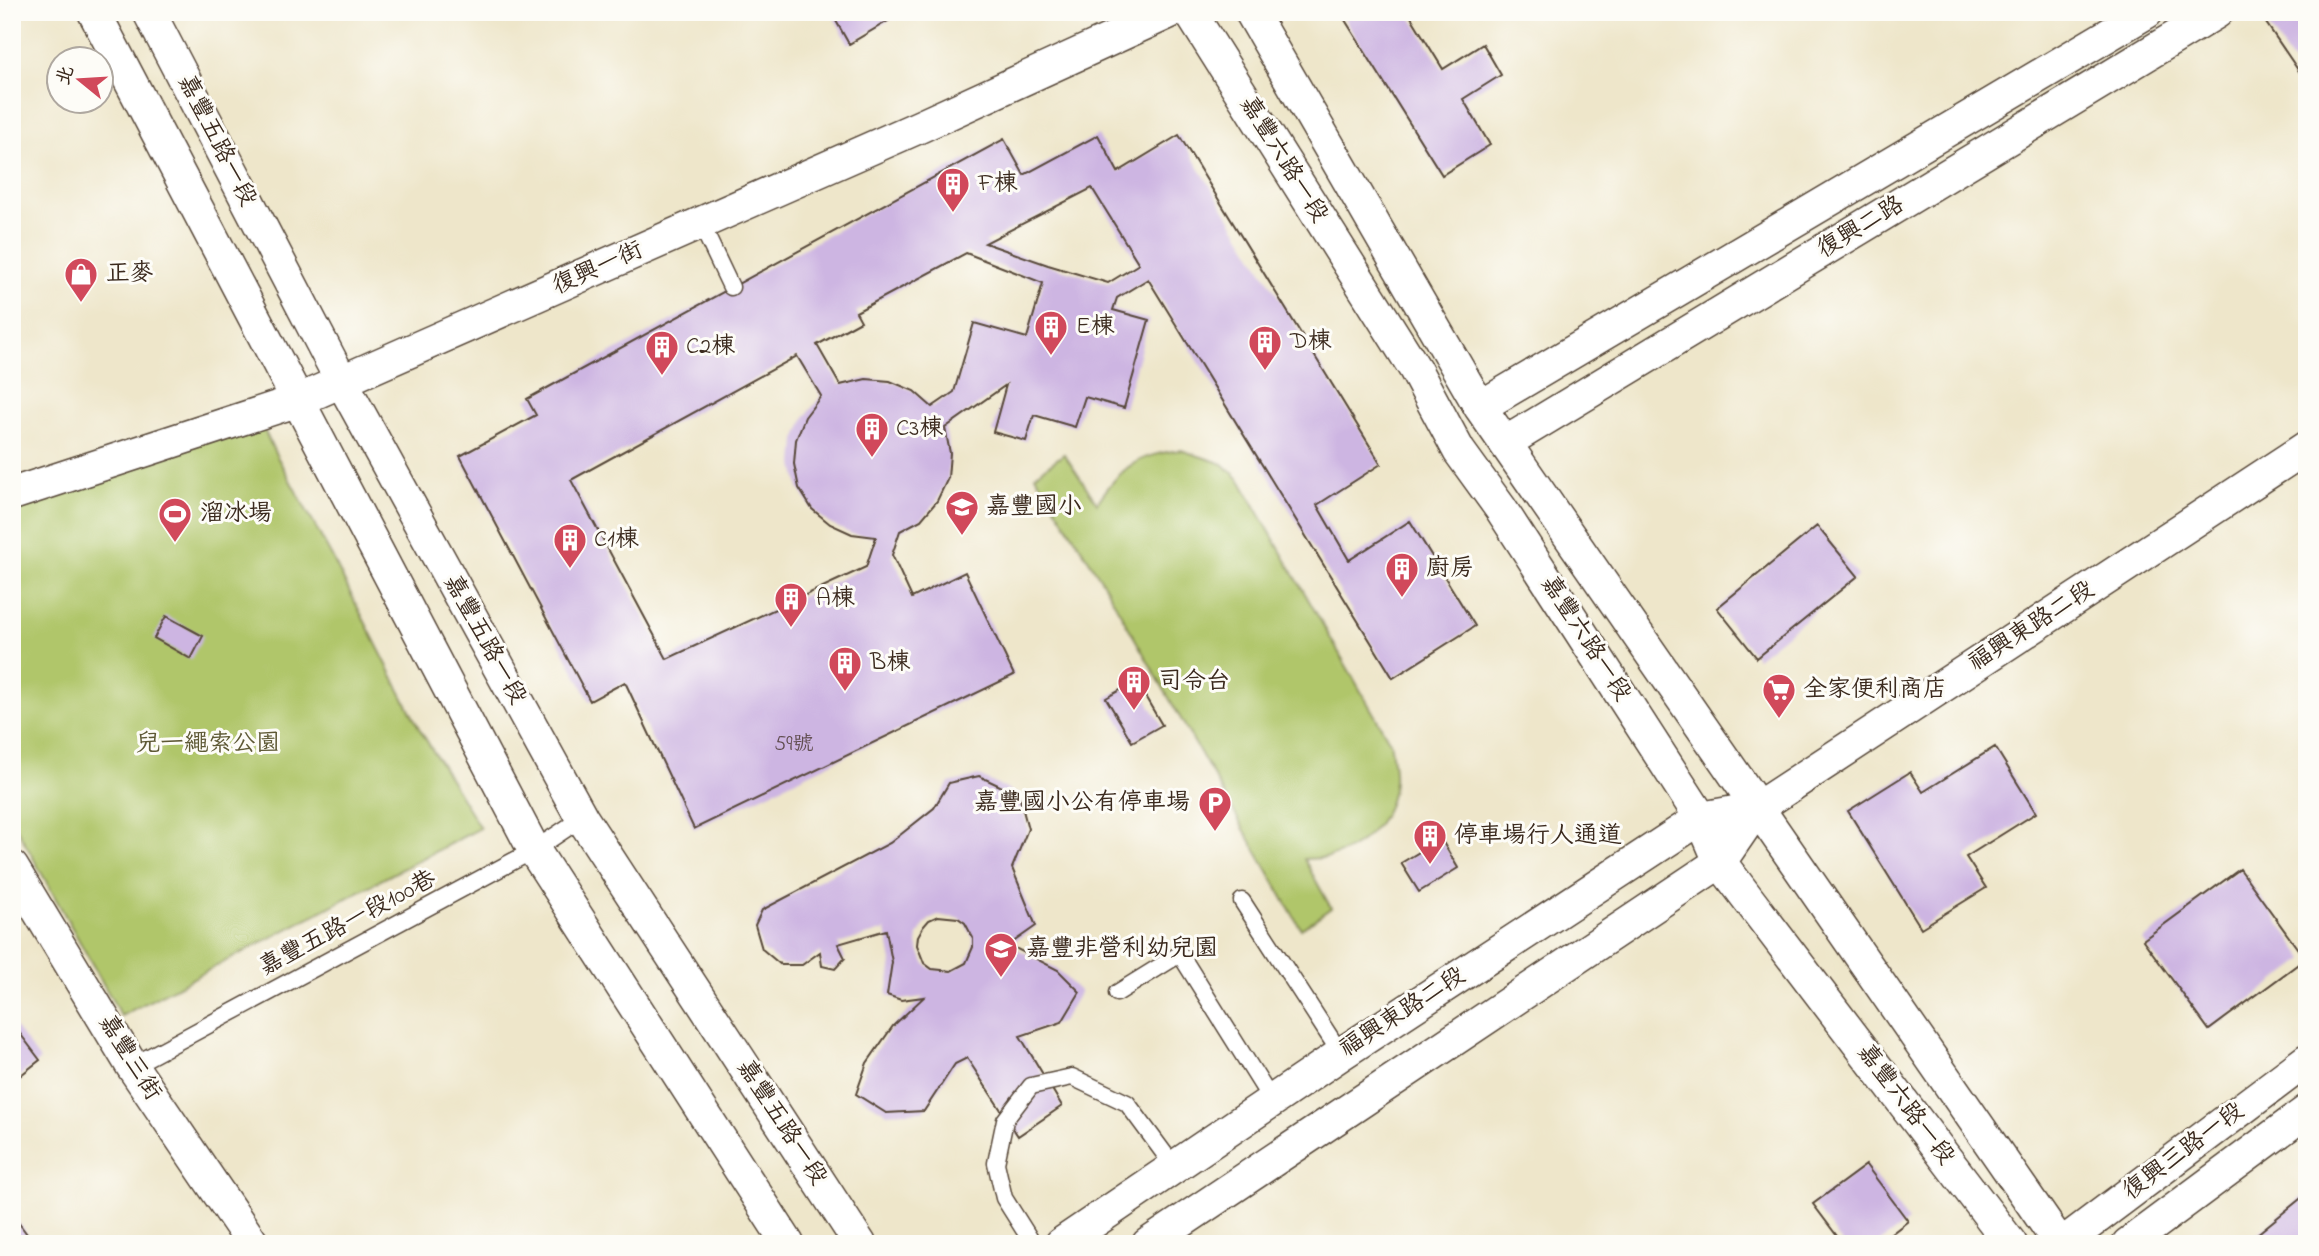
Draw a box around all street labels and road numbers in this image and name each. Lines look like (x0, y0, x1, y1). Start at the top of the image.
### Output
street label: 嘉豐五路一段 (168, 69, 264, 213)
street label: 嘉豐六路一段 (1230, 90, 1336, 230)
street label: 復興二路 (1811, 188, 1911, 268)
street label: 復興一街 (547, 233, 649, 305)
street label: 嘉豐五路一段 (434, 569, 534, 711)
street label: 嘉豐六路一段 (1531, 569, 1639, 709)
street label: 福興東路二段 (1962, 573, 2102, 681)
street label: 嘉豐五路一段100巷 (253, 862, 443, 986)
street label: 福興東路二段 (1333, 959, 1473, 1067)
street label: 嘉豐三街 (89, 1008, 169, 1108)
street label: 嘉豐六路一段 (1848, 1037, 1962, 1173)
street label: 嘉豐五路一段 (727, 1053, 835, 1193)
street label: 復興三路一段 (2116, 1095, 2252, 1209)

